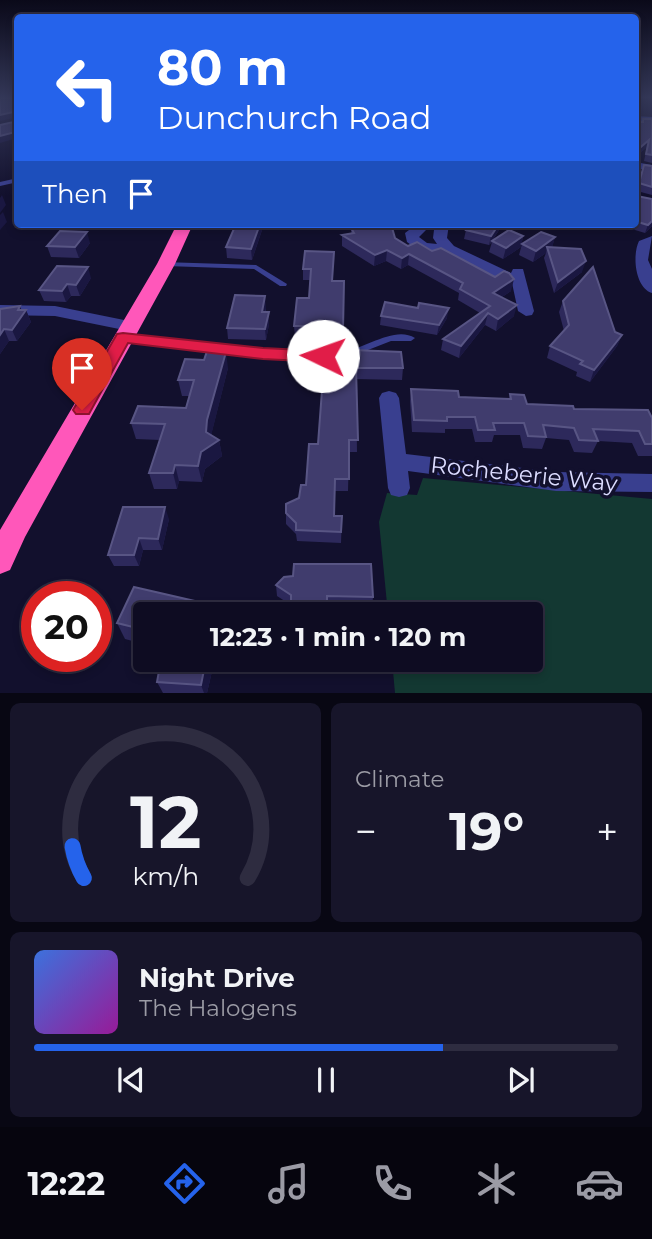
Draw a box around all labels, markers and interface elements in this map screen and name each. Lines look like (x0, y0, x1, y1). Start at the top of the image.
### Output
text: 80 m (157, 38, 288, 97)
icon: left (42, 42, 133, 133)
text: Dunchurch Road (157, 98, 431, 137)
icon: arrive (122, 175, 160, 213)
text: Then (42, 178, 108, 210)
position arrow (286, 319, 360, 393)
pin (52, 338, 112, 410)
icon: arrive (63, 349, 101, 387)
street label: Rocheberie Way (429, 450, 619, 498)
speed limit sign: 20 (21, 581, 112, 672)
text: 12:23 · 1 min · 120 m (210, 621, 466, 653)
text: Climate (355, 765, 444, 793)
text: 12 (130, 779, 201, 867)
text: 19° (449, 800, 524, 863)
text: − (355, 808, 377, 855)
text: + (596, 808, 618, 855)
text: km/h (132, 861, 199, 891)
text: Night Drive (139, 962, 295, 994)
text: The Halogens (139, 994, 297, 1022)
icon: previous (112, 1061, 150, 1099)
icon: pause (307, 1061, 345, 1099)
icon: next (502, 1061, 540, 1099)
icon: directions (160, 1159, 209, 1208)
icon: music (264, 1159, 313, 1208)
icon: phone (368, 1159, 417, 1208)
icon: climate (472, 1159, 521, 1208)
icon: car (575, 1159, 624, 1208)
text: 12:22 (27, 1164, 105, 1203)

